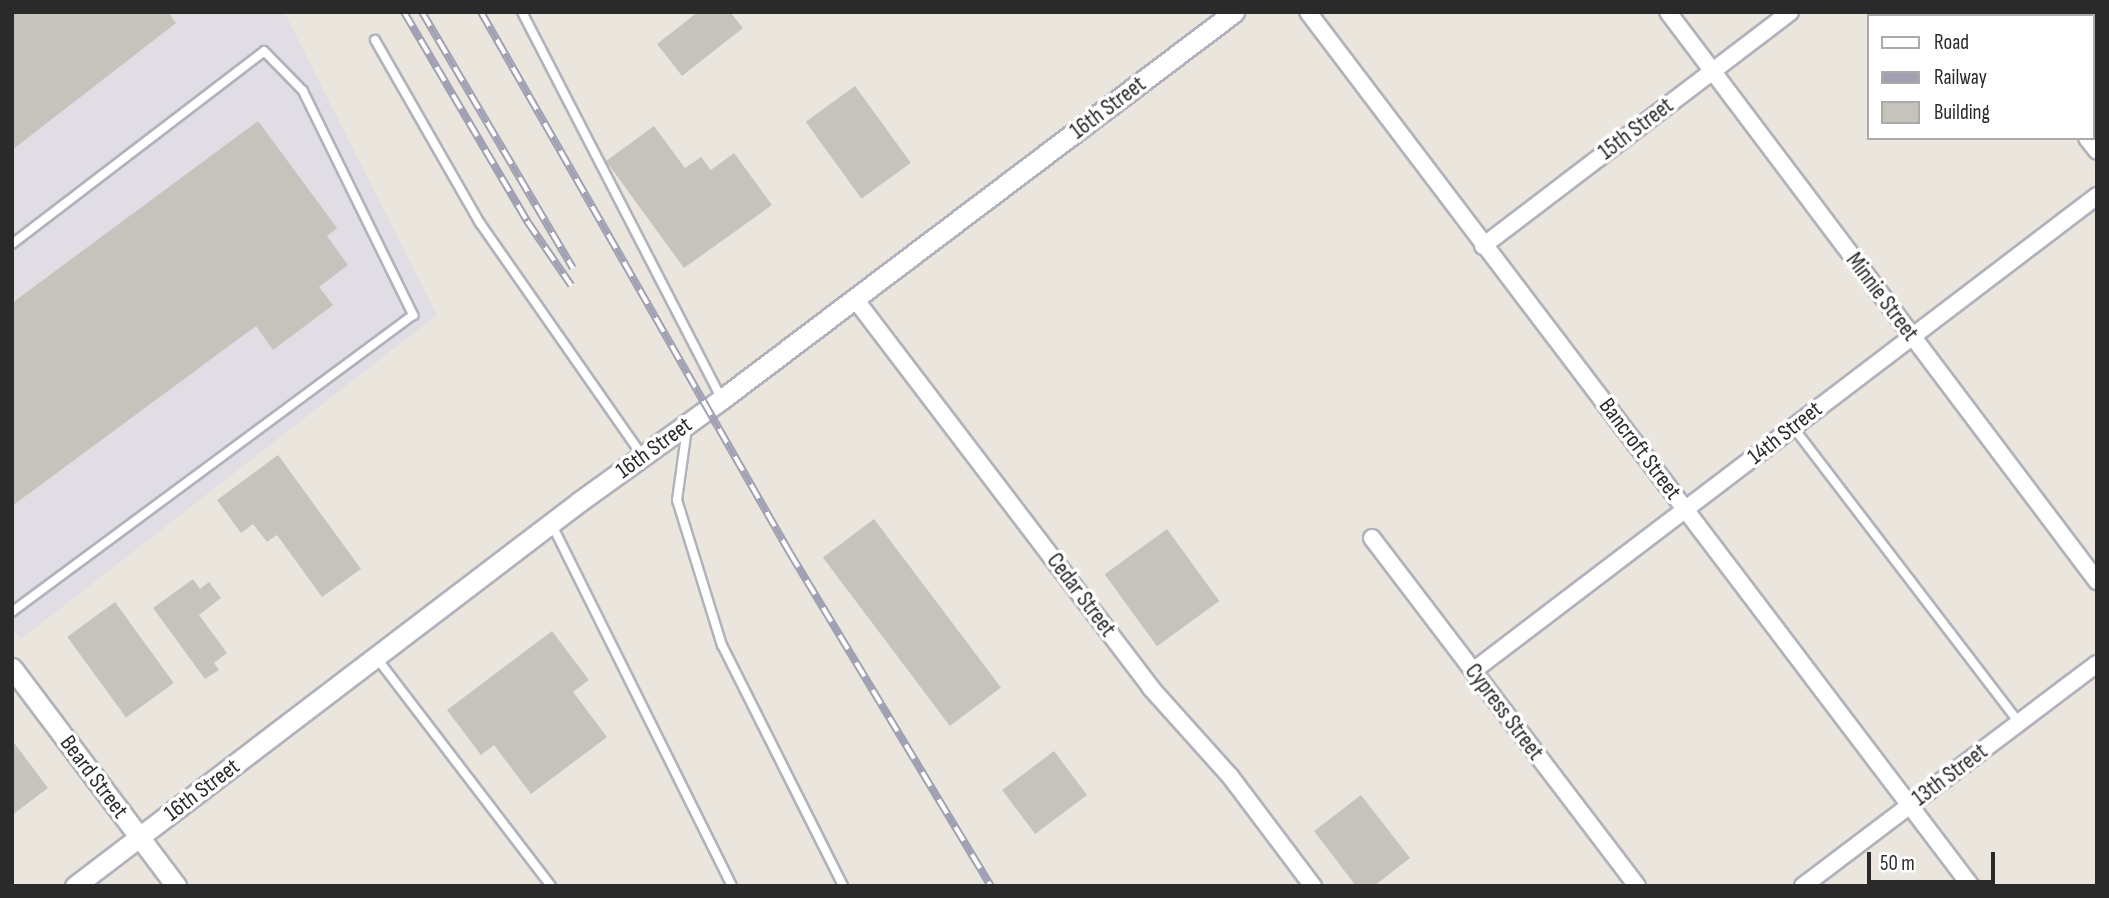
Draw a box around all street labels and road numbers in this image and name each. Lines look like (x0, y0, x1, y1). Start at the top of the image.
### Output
street label: 16th Street (1065, 71, 1151, 145)
street label: 15th Street (1593, 92, 1679, 166)
street label: Minnie Street (1840, 247, 1924, 347)
street label: Bancroft Street (1593, 393, 1687, 505)
street label: 14th Street (1742, 395, 1828, 471)
street label: 16th Street (611, 411, 697, 485)
street label: Cedar Street (1041, 548, 1121, 642)
street label: Cypress Street (1459, 658, 1549, 766)
street label: Beard Street (54, 730, 134, 824)
street label: 13th Street (1907, 738, 1993, 812)
street label: 16th Street (159, 753, 245, 827)

